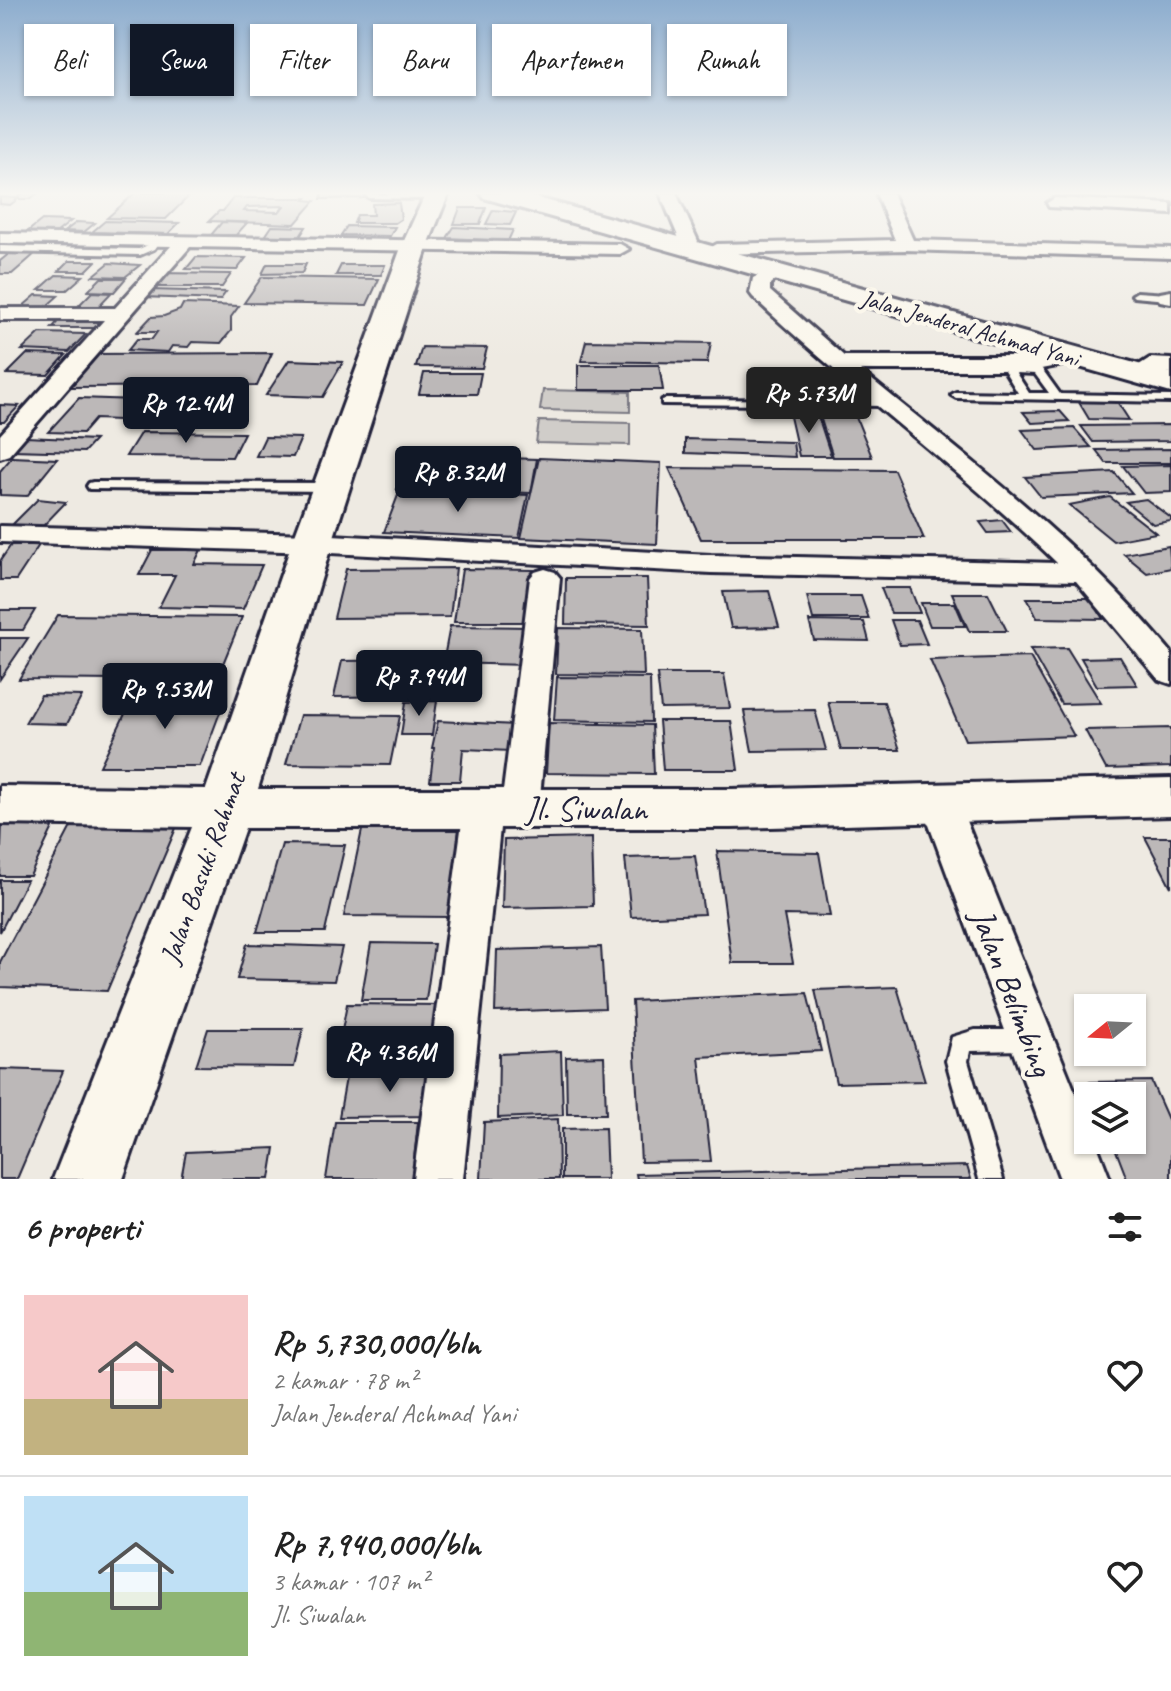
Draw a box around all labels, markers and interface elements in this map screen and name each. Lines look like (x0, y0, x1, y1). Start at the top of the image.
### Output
chip: Beli (24, 24, 114, 96)
chip: Sewa (130, 24, 234, 96)
chip: Filter (250, 24, 357, 96)
chip: Baru (373, 24, 476, 96)
chip: Apartemen (492, 24, 651, 96)
chip: Rumah (667, 24, 787, 96)
street label: Jalan Jenderal Achmad Yani (857, 282, 1086, 374)
pin: Rp 5.73M (726, 367, 892, 435)
text: Rp 5.73M (764, 376, 854, 409)
pin: Rp 12.4M (103, 377, 269, 445)
text: Rp 12.4M (141, 386, 231, 419)
pin: Rp 8.32M (375, 446, 541, 514)
text: Rp 8.32M (413, 455, 503, 488)
pin: Rp 7.94M (336, 650, 502, 718)
text: Rp 7.94M (374, 659, 464, 692)
pin: Rp 9.53M (82, 663, 248, 731)
text: Rp 9.53M (120, 672, 210, 705)
street label: Jalan Basuki Rahmat (151, 766, 254, 970)
street label: Jl. Siwalan (523, 787, 648, 830)
street label: Jalan Belimbing (960, 900, 1065, 1084)
north arrow (1074, 994, 1146, 1066)
map controls (1074, 994, 1146, 1154)
pin: Rp 4.36M (307, 1026, 473, 1094)
text: Rp 4.36M (345, 1035, 435, 1068)
button: layers (1074, 1082, 1146, 1154)
icon: filters (1103, 1205, 1147, 1249)
text: 6 properti (24, 1206, 140, 1249)
text: Rp 5,730,000/bln (272, 1321, 480, 1364)
icon: home (88, 1327, 184, 1423)
icon: heart (1103, 1353, 1147, 1397)
text: 2 kamar · 78 m² (272, 1364, 417, 1397)
text: Jalan Jenderal Achmad Yani (272, 1397, 516, 1430)
text: Rp 7,940,000/bln (272, 1522, 480, 1565)
icon: home (88, 1528, 184, 1624)
icon: heart (1103, 1554, 1147, 1598)
text: 3 kamar · 107 m² (272, 1565, 428, 1598)
text: Jl. Siwalan (272, 1598, 365, 1631)

